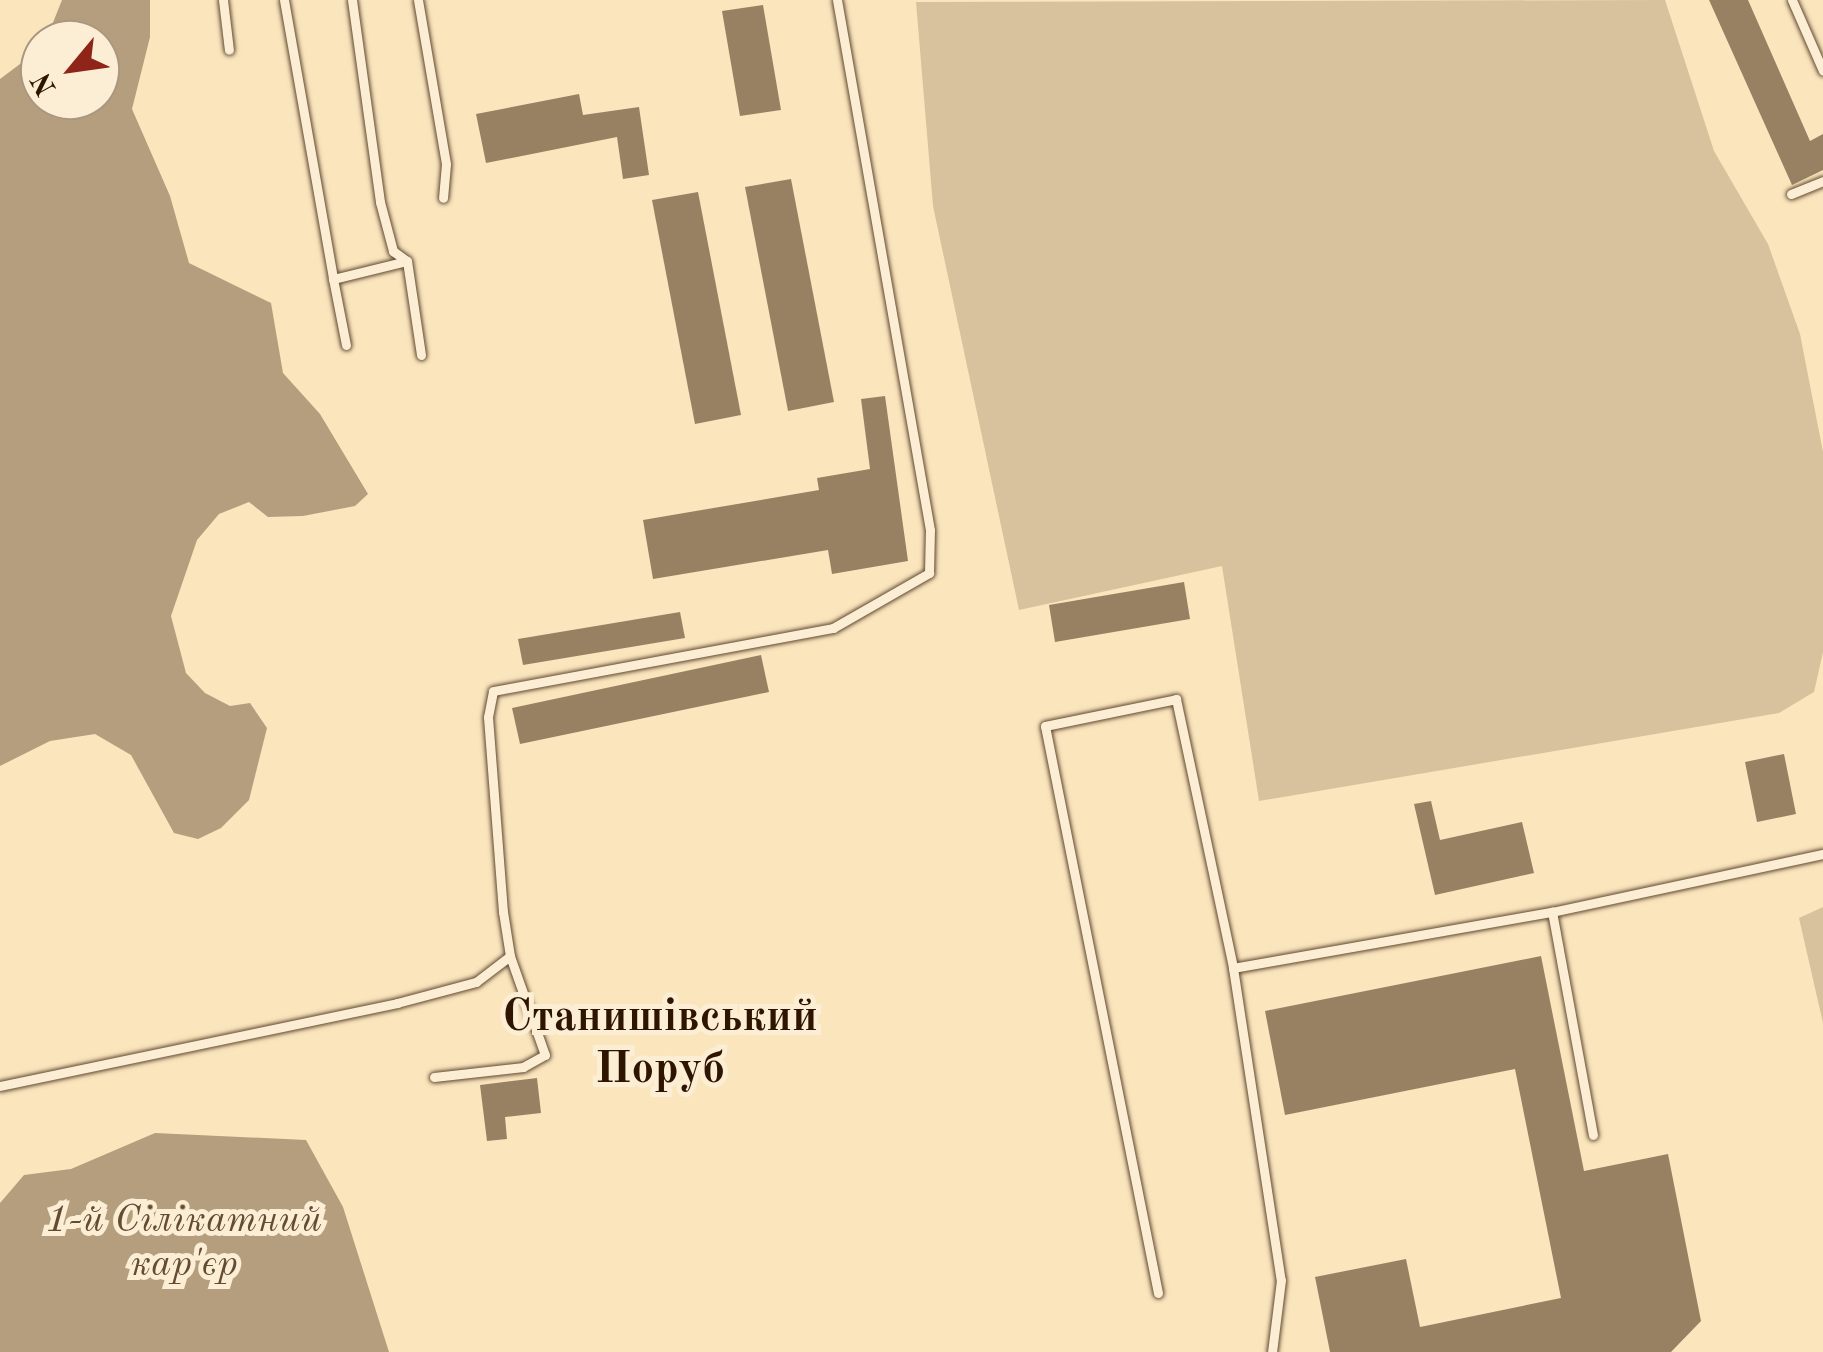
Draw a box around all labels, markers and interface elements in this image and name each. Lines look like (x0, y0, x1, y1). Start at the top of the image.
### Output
north arrow (20, 20, 120, 120)
text: N (28, 67, 63, 100)
district label: Станишівський Поруб (502, 992, 818, 1098)
water label: 1-й Сілікатний кар'єр (46, 1199, 322, 1288)

